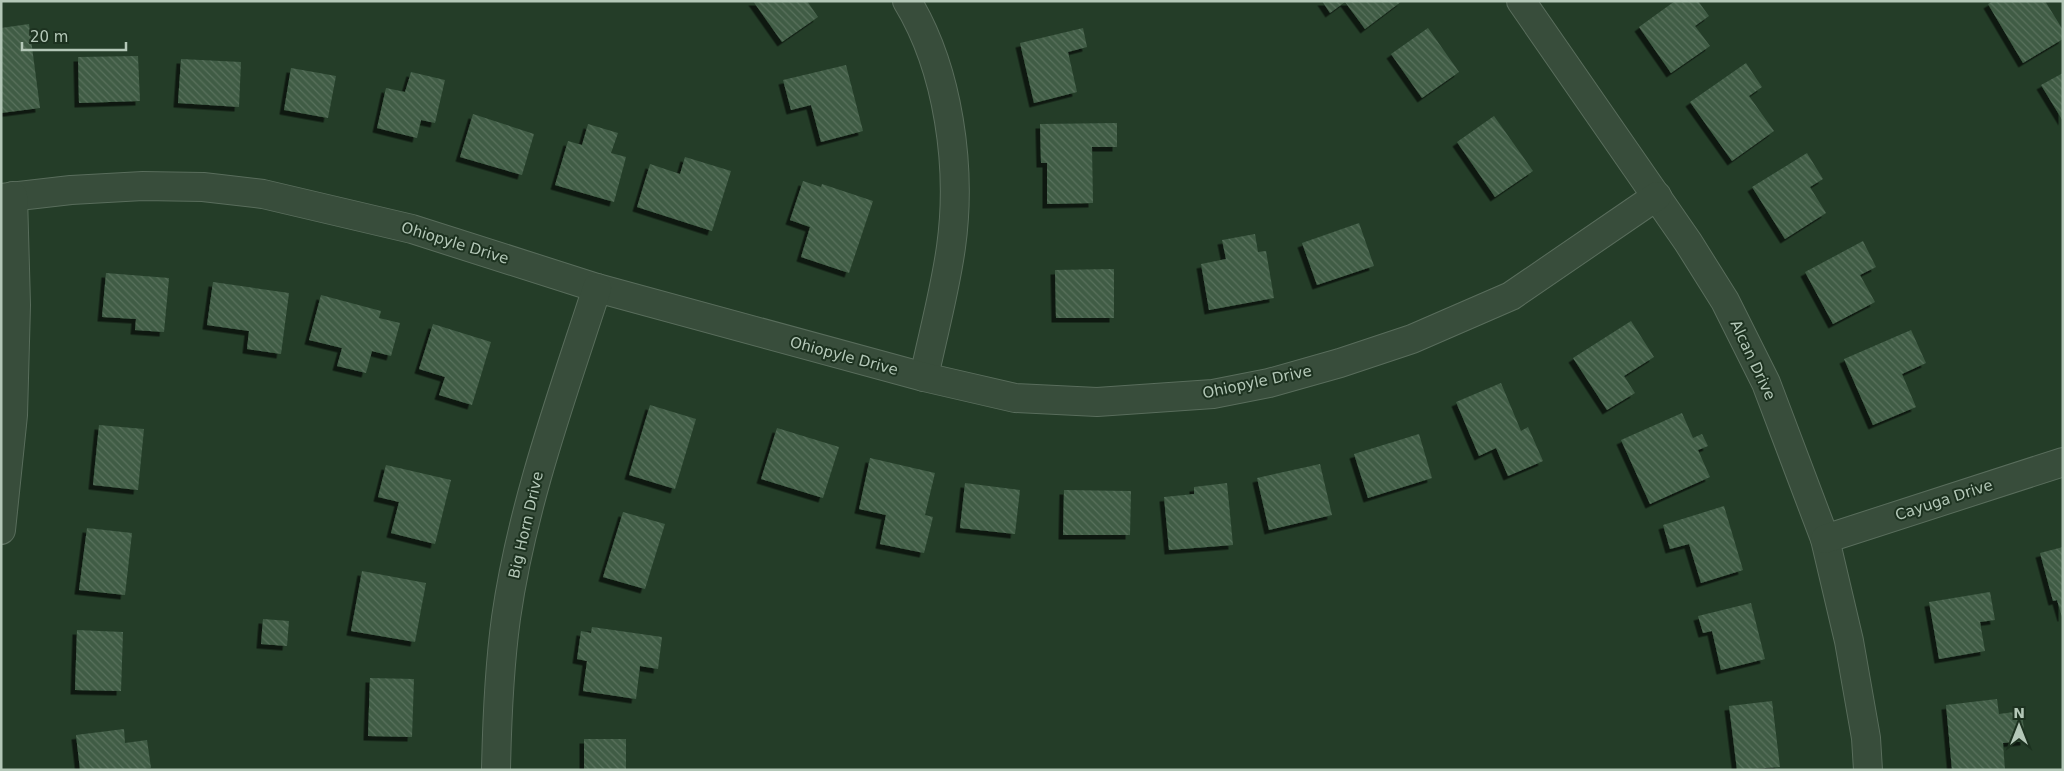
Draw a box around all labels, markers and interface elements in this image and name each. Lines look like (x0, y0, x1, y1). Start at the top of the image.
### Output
scale bar (22, 20, 126, 52)
text: 20 m (30, 28, 68, 46)
street label: Ohiopyle Drive (399, 218, 511, 268)
street label: Alcan Drive (1727, 317, 1779, 403)
street label: Ohiopyle Drive (788, 333, 900, 379)
street label: Ohiopyle Drive (1201, 362, 1313, 402)
street label: Big Horn Drive (505, 470, 547, 580)
street label: Cayuga Drive (1893, 476, 1995, 524)
north arrow (1994, 701, 2044, 751)
text: N (2013, 705, 2025, 721)

